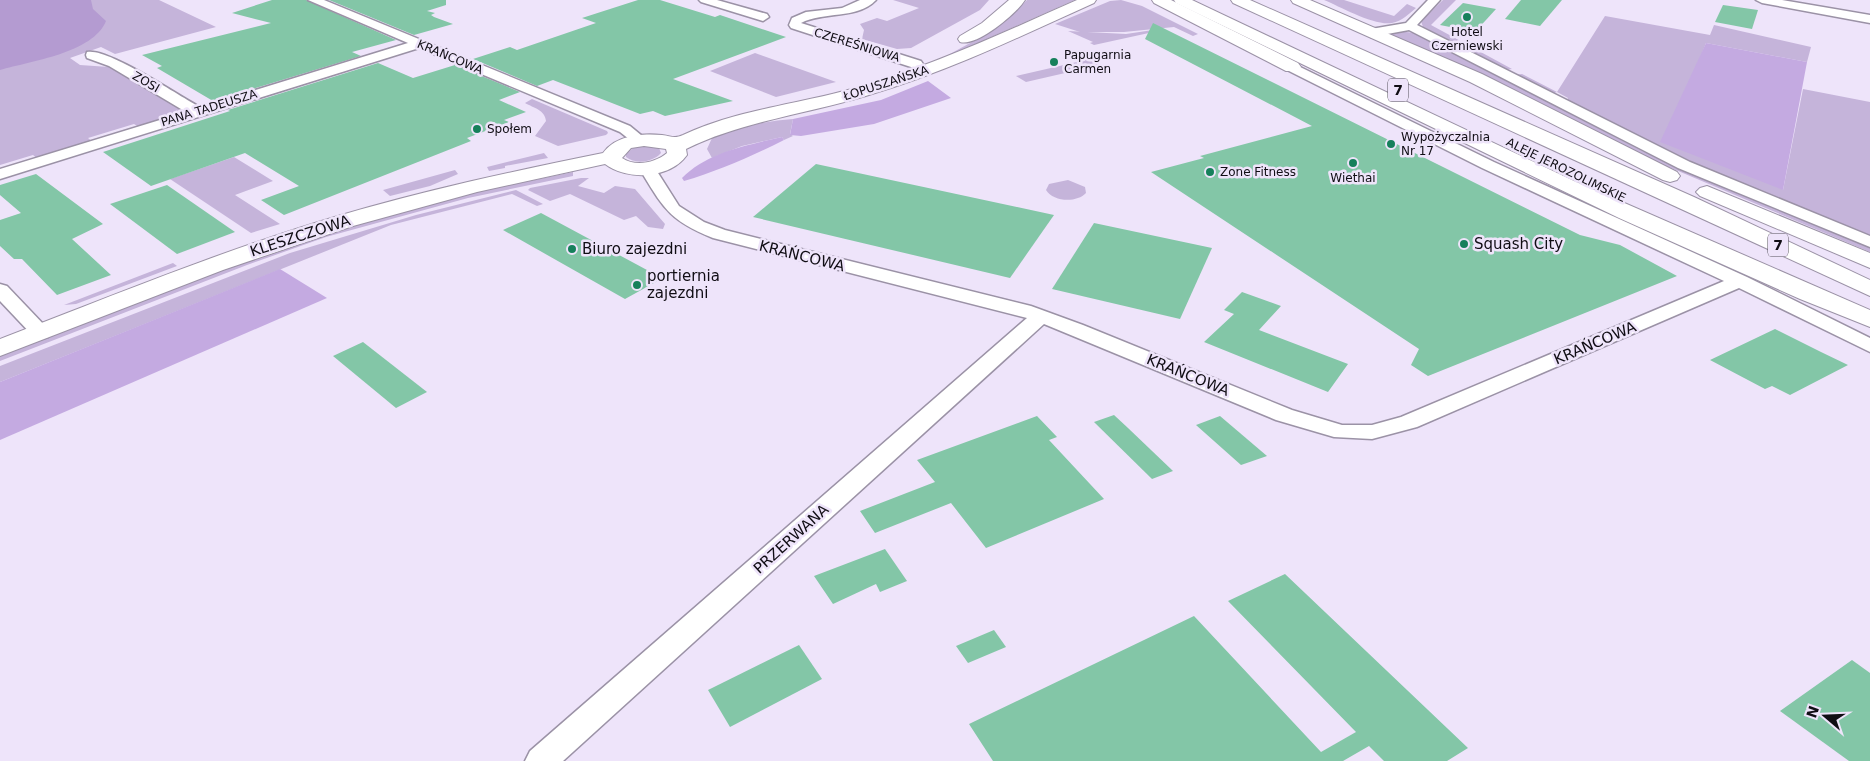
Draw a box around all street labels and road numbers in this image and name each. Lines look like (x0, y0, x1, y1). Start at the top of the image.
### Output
street label: CZEREŚNIOWA (812, 24, 903, 65)
street label: KRAŃCOWA (415, 36, 486, 77)
street label: ŁOPUSZAŃSKA (840, 61, 931, 104)
street label: ZOSI (130, 69, 162, 95)
road number: 7 (1388, 78, 1408, 102)
street label: PANA TADEUSZA (159, 86, 260, 129)
street label: ALEJE JEROZOLIMSKIE (1504, 135, 1628, 205)
street label: KLESZCZOWA (248, 211, 353, 261)
road number: 7 (1768, 234, 1788, 256)
street label: KRAŃCOWA (757, 236, 848, 276)
street label: KRAŃCOWA (1551, 316, 1640, 368)
street label: KRAŃCOWA (1144, 349, 1233, 400)
street label: PRZERWANA (750, 500, 833, 577)

